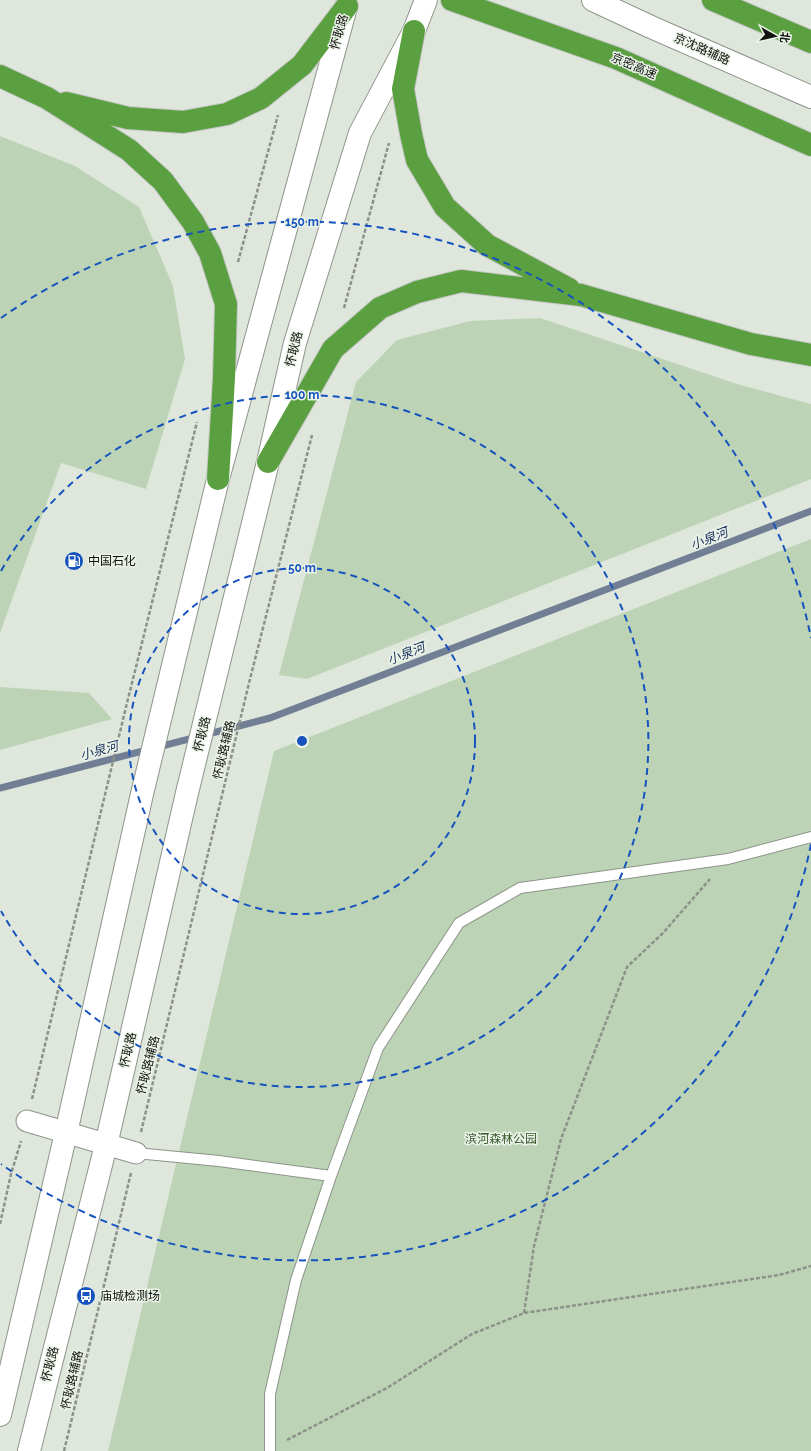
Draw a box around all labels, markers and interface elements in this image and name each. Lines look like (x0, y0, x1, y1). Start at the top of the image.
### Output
street label: 怀耿路 (327, 13, 351, 51)
north arrow (755, 16, 795, 56)
street label: 京沈路辅路 (672, 30, 732, 68)
text: 北 (777, 31, 792, 44)
street label: 京密高速 (609, 50, 659, 82)
text: 150 m (285, 215, 319, 229)
street label: 怀耿路 (283, 330, 305, 368)
text: 100 m (285, 388, 319, 402)
water label: 小泉河 (688, 523, 733, 552)
fuel station icon: 中国石化 (63, 550, 85, 572)
place label: 中国石化 (88, 554, 136, 568)
text: 50 m (288, 561, 316, 575)
water label: 小泉河 (385, 638, 430, 667)
street label: 怀耿路 (191, 715, 213, 753)
street label: 怀耿路辅路 (210, 719, 238, 781)
centre of rings (295, 734, 309, 748)
water label: 小泉河 (78, 737, 123, 763)
street label: 怀耿路 (117, 1031, 139, 1069)
street label: 怀耿路辅路 (134, 1034, 162, 1096)
park label: 滨河森林公园 (465, 1132, 537, 1146)
bus stop icon: 庙城检测场 (75, 1285, 97, 1307)
place label: 庙城检测场 (100, 1289, 160, 1303)
street label: 怀耿路 (39, 1345, 61, 1383)
street label: 怀耿路辅路 (58, 1349, 86, 1411)

